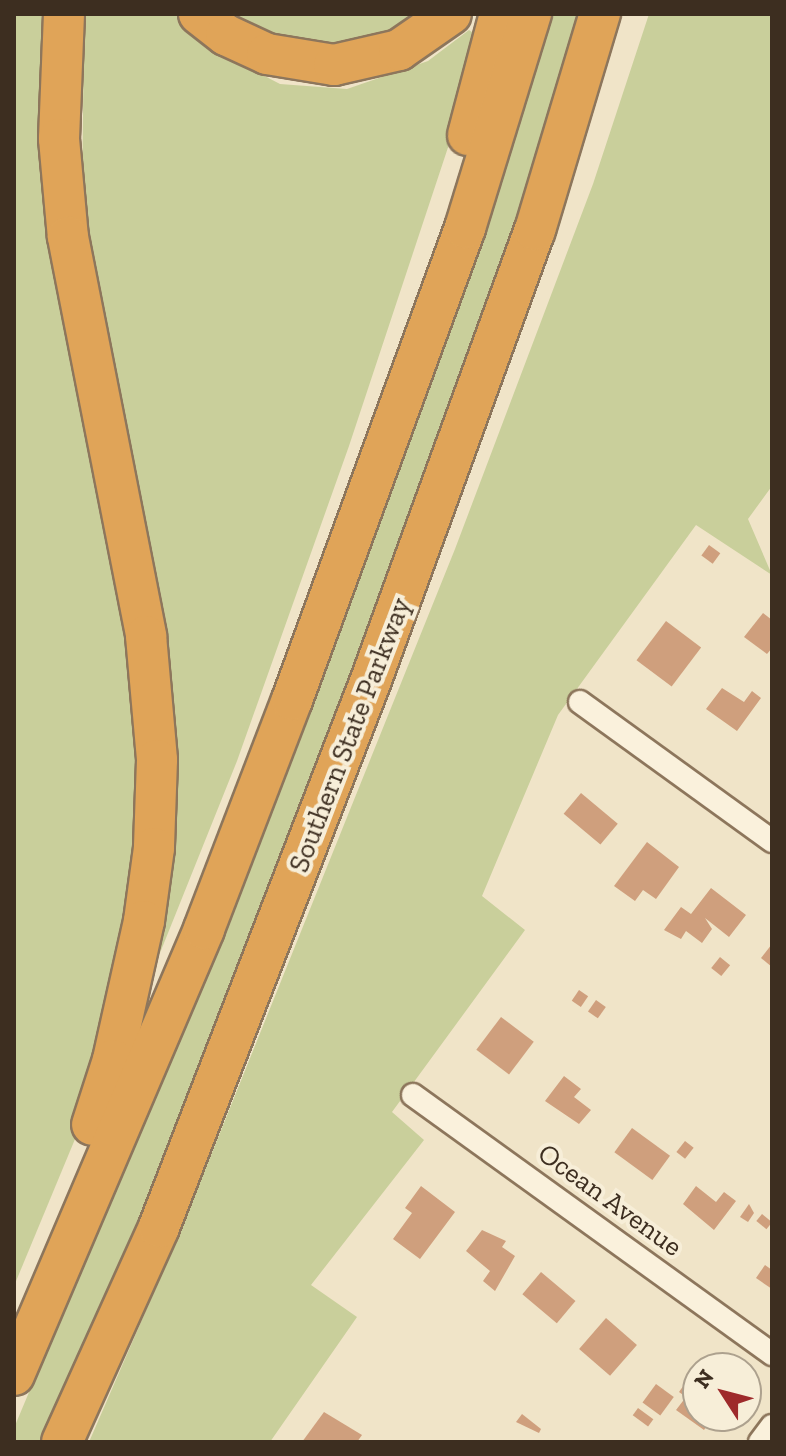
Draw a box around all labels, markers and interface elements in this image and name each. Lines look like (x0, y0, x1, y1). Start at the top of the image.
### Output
street label: Southern State Parkway (282, 593, 418, 877)
street label: Ocean Avenue (531, 1136, 689, 1264)
north arrow (682, 1352, 762, 1432)
text: N (688, 1364, 720, 1393)

